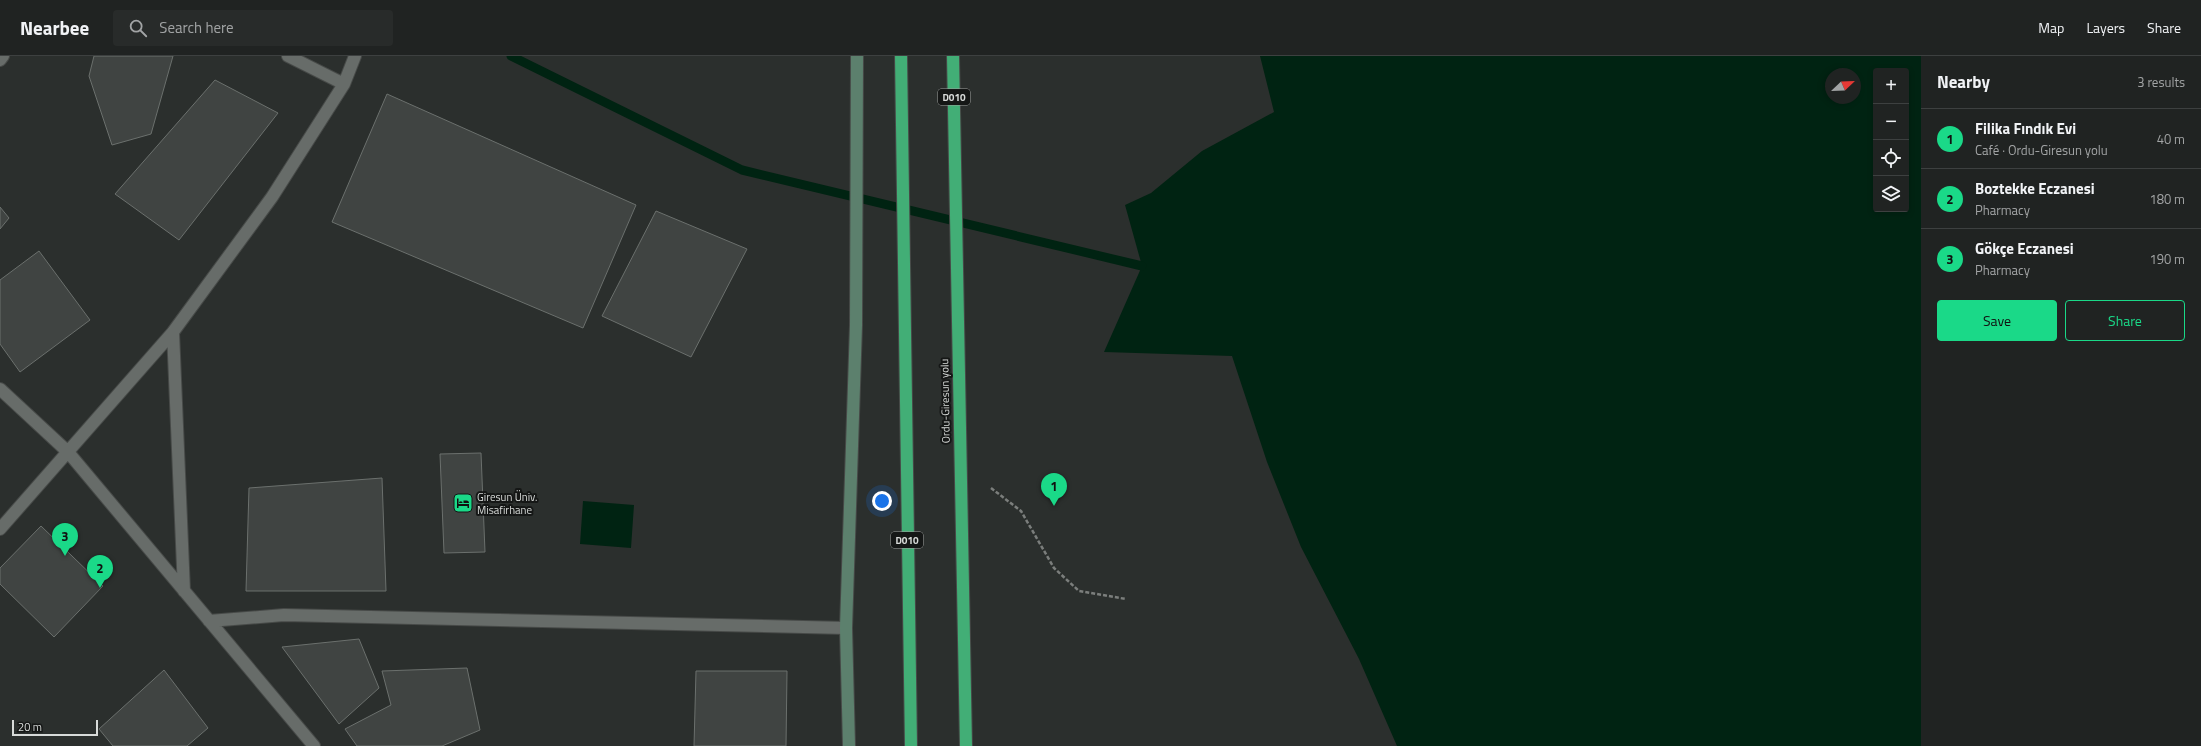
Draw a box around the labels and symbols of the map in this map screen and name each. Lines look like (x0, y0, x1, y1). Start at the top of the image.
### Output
north arrow (1825, 68, 1861, 104)
road number: D010 (938, 89, 970, 105)
street label: Ordu-Giresun yolu (936, 358, 954, 443)
pin: 1 (1041, 473, 1067, 506)
place label: Giresun Üniv. Misafirhane (477, 489, 537, 518)
your location (872, 491, 892, 511)
hotel icon: Giresun Üniv. Misafirhane (452, 492, 474, 514)
pin: 3 (52, 523, 78, 556)
road number: D010 (891, 532, 923, 548)
pin: 2 (87, 555, 113, 588)
scale bar (12, 718, 98, 737)

